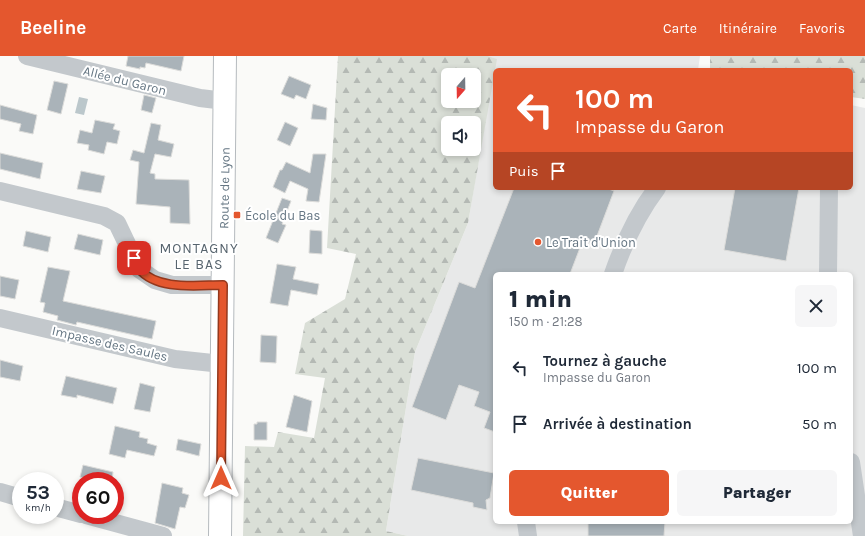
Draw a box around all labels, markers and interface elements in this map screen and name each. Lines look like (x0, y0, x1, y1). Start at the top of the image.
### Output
text: Beeline (20, 17, 86, 39)
text: Carte (663, 20, 697, 37)
text: Itinéraire (719, 20, 777, 37)
text: Favoris (799, 20, 845, 37)
street label: Allée du Garon (82, 63, 168, 98)
north arrow (441, 68, 481, 108)
map controls (441, 68, 481, 156)
text: 100 m (575, 82, 654, 115)
icon: left (509, 84, 561, 136)
button: sound (441, 116, 481, 156)
text: Impasse du Garon (575, 116, 724, 138)
street label: Route de Lyon (216, 147, 233, 229)
icon: arrive (547, 160, 569, 182)
text: Puis (509, 162, 539, 180)
place label: École du Bas (245, 206, 320, 223)
marker: École du Bas (232, 210, 242, 220)
place label: Le Trait d'Union (546, 235, 636, 250)
marker: Le Trait d'Union (533, 237, 543, 247)
district label: MONTAGNY LE BAS (159, 240, 239, 273)
pin (117, 241, 151, 275)
icon: arrive (123, 247, 145, 269)
text: 1 min (509, 285, 572, 313)
button: close (795, 285, 837, 327)
text: 150 m · 21:28 (509, 314, 582, 329)
street label: Impasse des Saules (51, 323, 169, 364)
text: Tournez à gauche (543, 352, 667, 370)
icon: left (509, 357, 531, 379)
text: 100 m (797, 359, 837, 377)
text: Impasse du Garon (543, 370, 651, 385)
icon: arrive (509, 413, 531, 435)
text: Arrivée à destination (543, 415, 692, 433)
text: 50 m (802, 415, 837, 433)
position arrow (200, 457, 242, 499)
button: Quitter (509, 470, 669, 516)
button: Partager (677, 470, 837, 516)
speed limit sign: 60 (72, 472, 124, 524)
text: 53 (26, 481, 50, 504)
text: km/h (25, 502, 51, 514)

